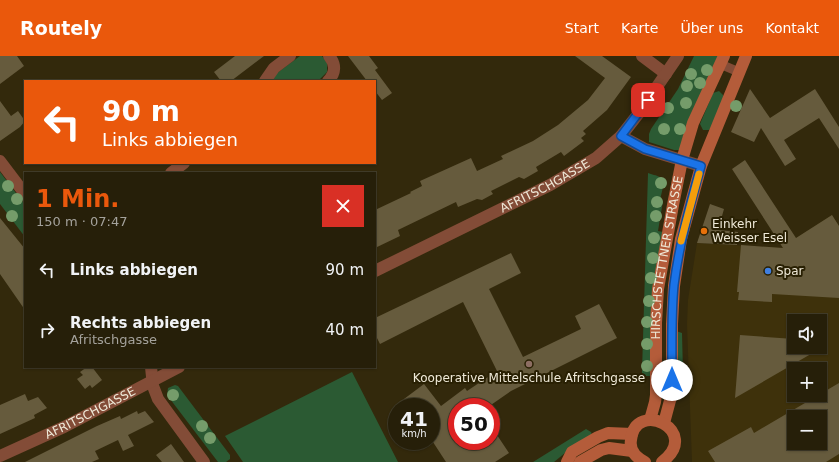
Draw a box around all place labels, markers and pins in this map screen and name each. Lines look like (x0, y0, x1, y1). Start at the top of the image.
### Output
pin (631, 83, 665, 117)
place label: Einkehr Weisser Esel (712, 217, 787, 245)
marker: Einkehr Weisser Esel (699, 226, 709, 236)
place label: Spar (776, 264, 804, 278)
marker: Spar (763, 266, 773, 276)
marker: Kooperative Mittelschule Afritschgasse (524, 359, 534, 369)
place label: Kooperative Mittelschule Afritschgasse (413, 371, 645, 385)

